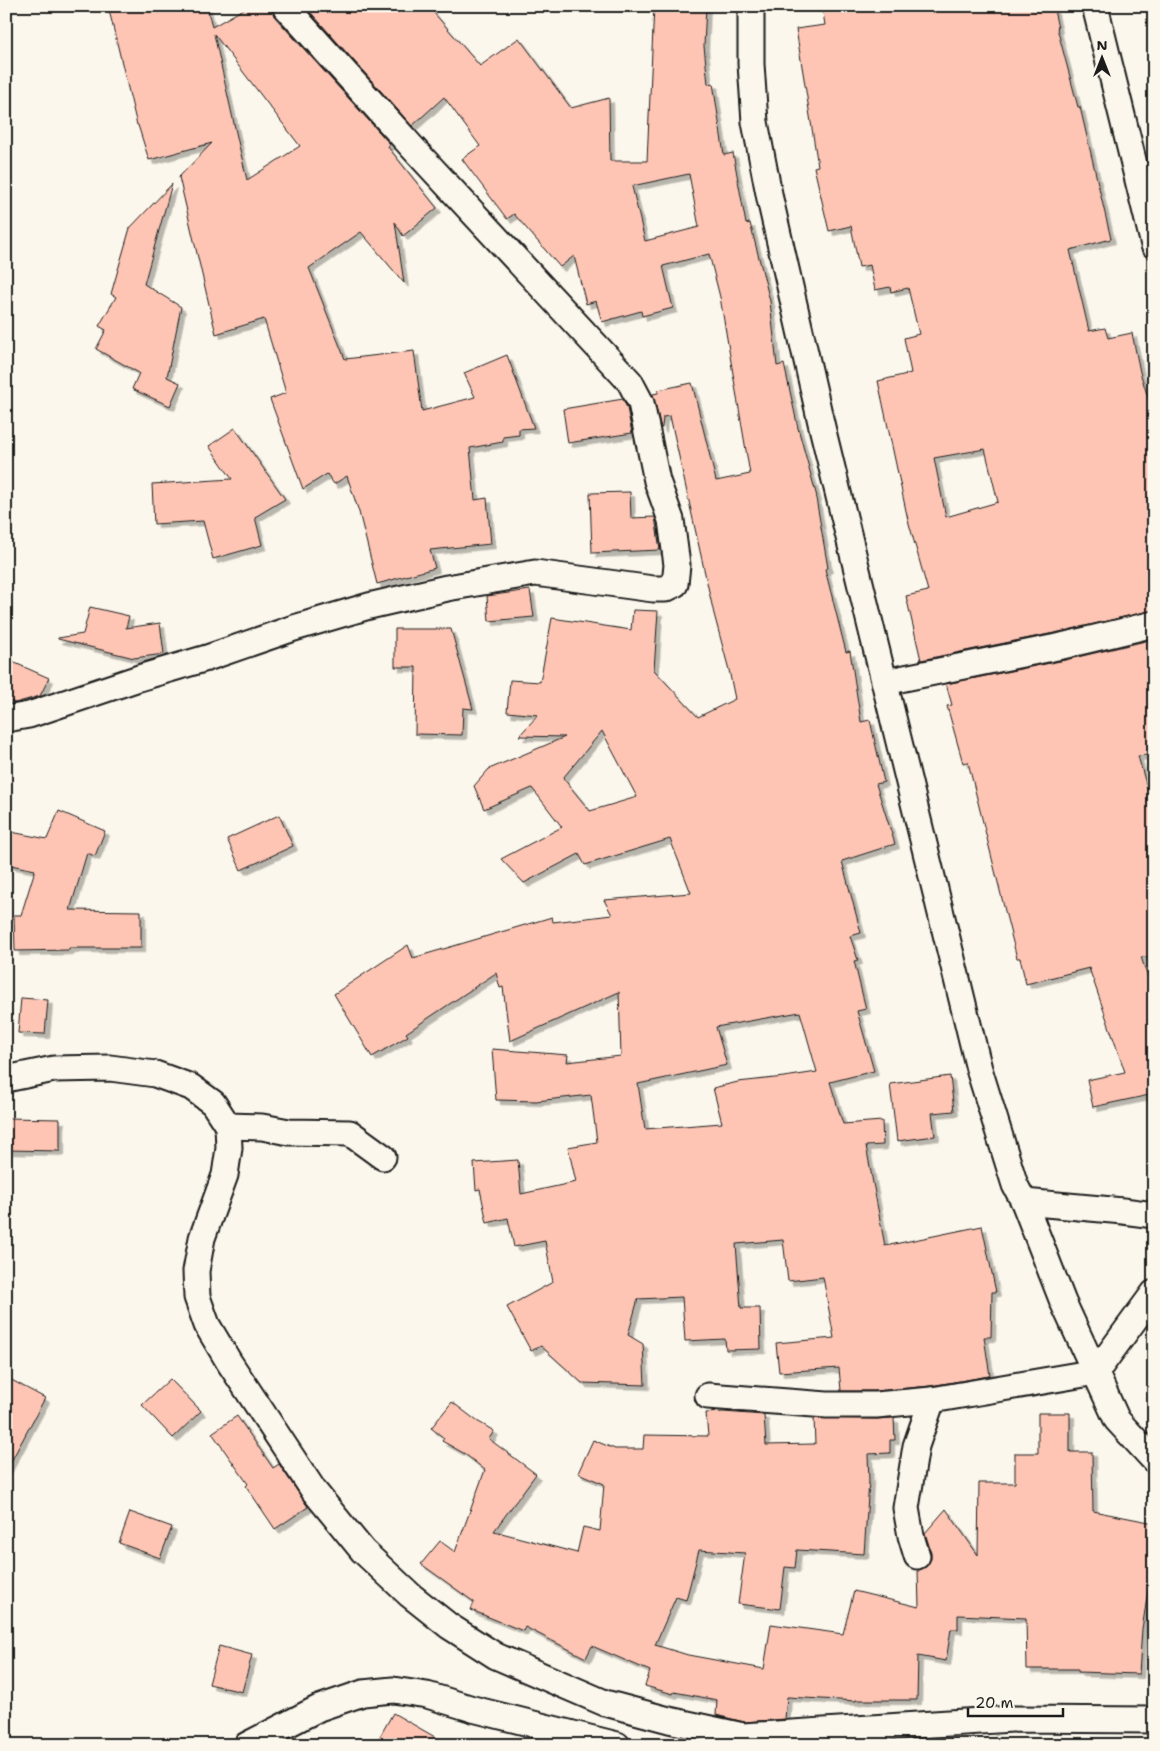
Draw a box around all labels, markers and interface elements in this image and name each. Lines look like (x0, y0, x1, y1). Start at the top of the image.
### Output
north arrow (1078, 32, 1128, 82)
text: N (1096, 36, 1108, 54)
scale bar (968, 1686, 1062, 1718)
text: 20 m (975, 1693, 1014, 1713)

